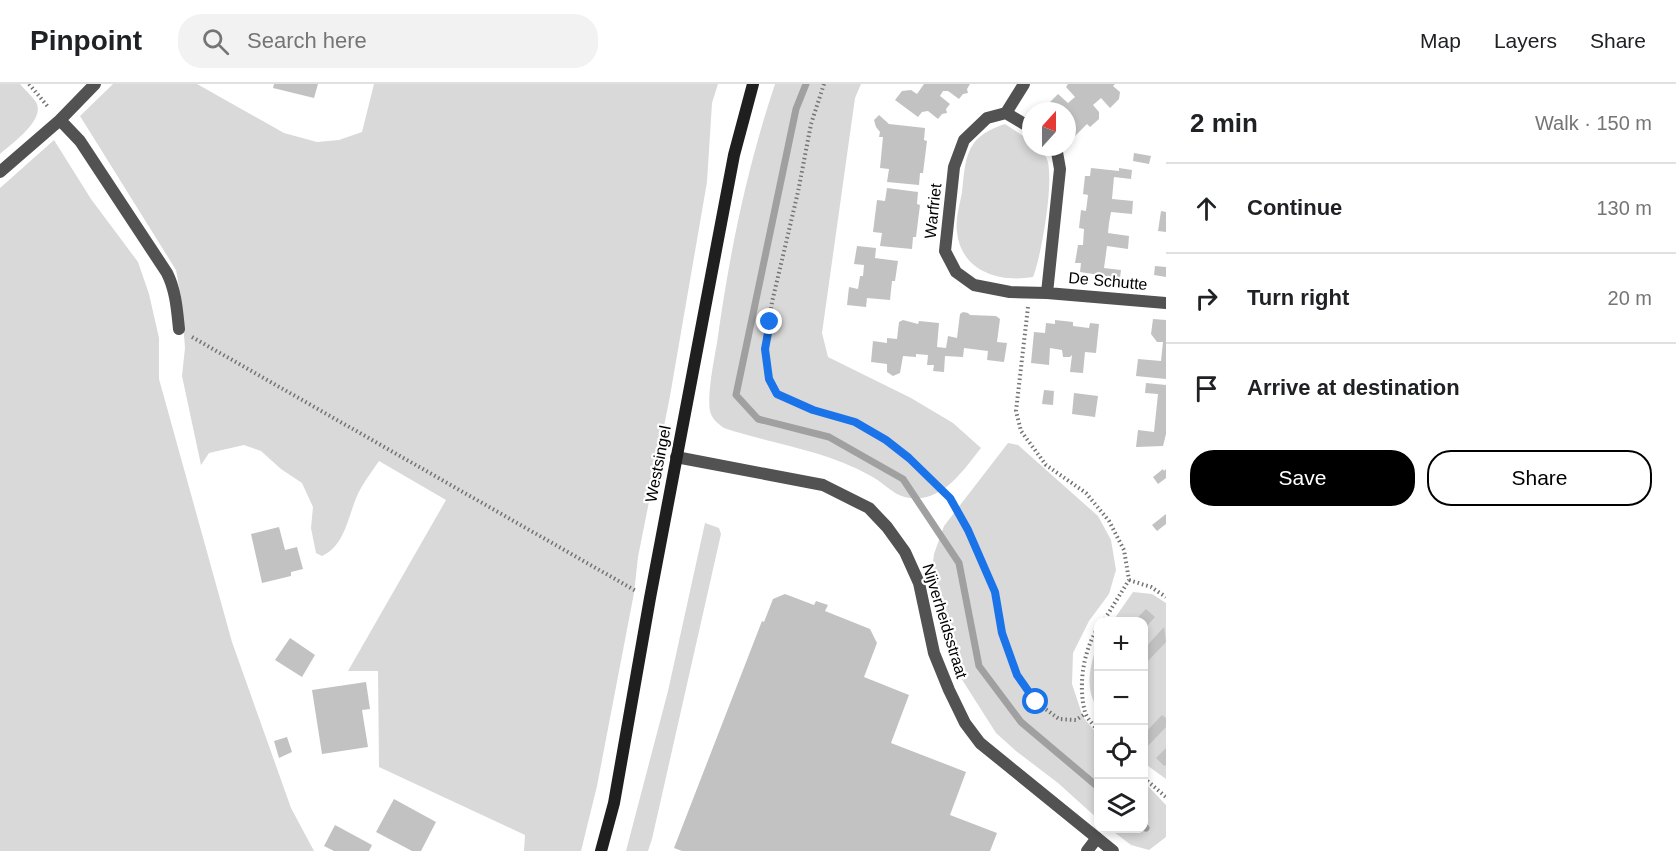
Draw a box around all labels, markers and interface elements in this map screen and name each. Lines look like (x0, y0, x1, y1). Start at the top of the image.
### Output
search box (178, 14, 598, 68)
text: Pinpoint (30, 25, 142, 56)
icon: search (199, 25, 232, 58)
text: Search here (247, 28, 367, 53)
text: Map (1420, 29, 1461, 52)
text: Layers (1494, 29, 1557, 52)
text: Share (1590, 29, 1646, 52)
north arrow (1022, 102, 1076, 156)
text: 2 min (1190, 108, 1258, 138)
text: Walk · 150 m (1535, 112, 1652, 134)
street label: Warfriet (922, 182, 944, 239)
icon: ahead (1190, 192, 1223, 225)
text: Continue (1247, 195, 1342, 220)
text: 130 m (1596, 197, 1652, 219)
street label: De Schutte (1068, 269, 1148, 293)
icon: right (1190, 282, 1223, 315)
text: Turn right (1247, 285, 1349, 310)
text: 20 m (1608, 287, 1652, 309)
route end (756, 308, 782, 334)
icon: arrive (1190, 372, 1223, 405)
text: Arrive at destination (1247, 375, 1460, 400)
street label: Westsingel (642, 424, 674, 504)
button: Save (1190, 450, 1415, 506)
button: Share (1427, 450, 1652, 506)
street label: Nijverheidsstraat (919, 562, 971, 681)
map controls (1094, 617, 1148, 833)
button: + (1094, 617, 1148, 671)
button: − (1094, 671, 1148, 725)
route start (1022, 688, 1048, 714)
button: locate (1094, 725, 1148, 779)
button: layers (1094, 779, 1148, 833)

